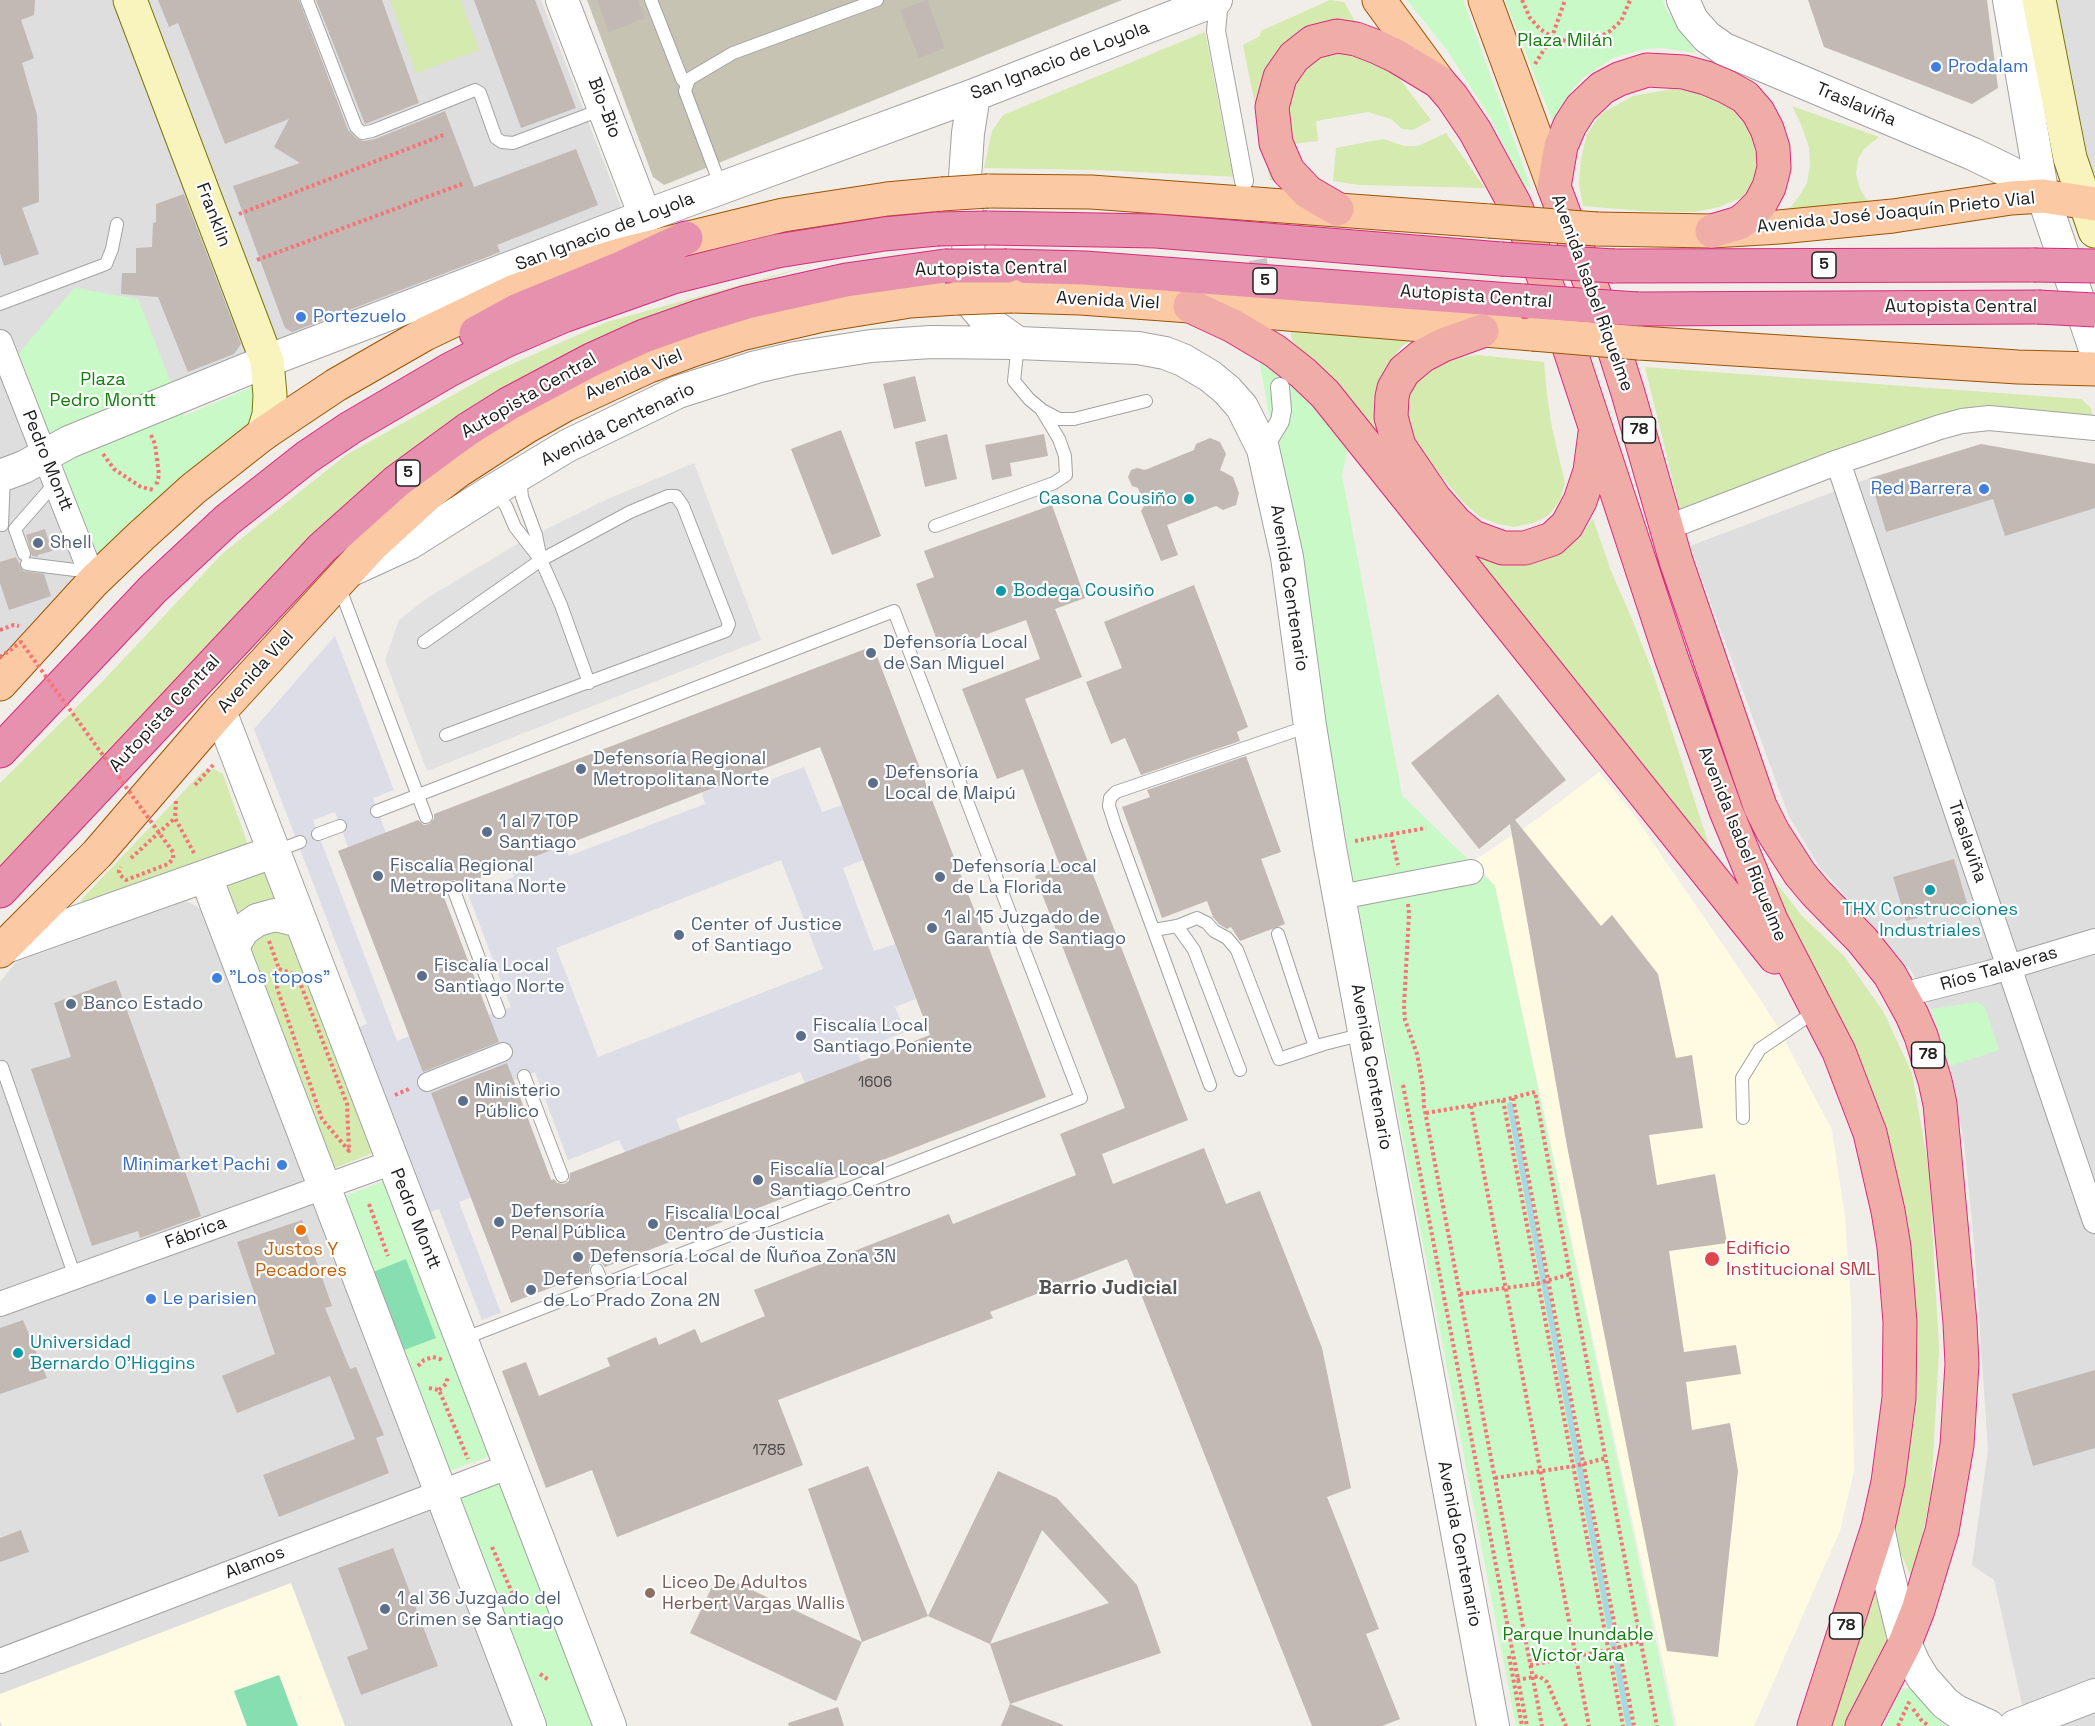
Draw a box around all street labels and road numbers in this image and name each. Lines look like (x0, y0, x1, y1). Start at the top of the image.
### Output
street label: San Ignacio de Loyola (968, 17, 1152, 105)
street label: Bio-Bio (583, 75, 625, 141)
street label: Traslaviña (1813, 78, 1899, 132)
street label: Franklin (191, 180, 235, 250)
street label: San Ignacio de Loyola (513, 188, 697, 276)
street label: Avenida José Joaquín Prieto Vial (1756, 188, 2036, 238)
street label: Avenida Isabel Riquelme (1546, 192, 1638, 394)
road number: 5 (1812, 252, 1836, 278)
street label: Autopista Central (915, 257, 1067, 281)
road number: 5 (1253, 268, 1277, 294)
street label: Autopista Central (1399, 281, 1553, 313)
street label: Avenida Viel (1056, 288, 1160, 314)
street label: Autopista Central (1885, 296, 2037, 318)
street label: Avenida Viel (582, 345, 686, 405)
street label: Autopista Central (458, 349, 600, 443)
street label: Avenida Centenario (538, 378, 698, 472)
street label: Pedro Montt (17, 407, 77, 515)
road number: 78 (1622, 417, 1656, 443)
road number: 5 (396, 460, 420, 486)
street label: Avenida Centenario (1265, 503, 1313, 673)
street label: Avenida Viel (213, 626, 299, 718)
street label: Autopista Central (105, 651, 225, 777)
street label: Avenida Isabel Riquelme (1693, 744, 1791, 944)
street label: Traslaviña (1943, 798, 1991, 886)
street label: Ríos Talaveras (1938, 942, 2060, 996)
street label: Avenida Centenario (1346, 982, 1396, 1152)
road number: 78 (1912, 1042, 1944, 1068)
street label: Pedro Montt (385, 1165, 445, 1273)
street label: Fábrica (162, 1212, 230, 1254)
street label: Avenida Centenario (1432, 1459, 1486, 1629)
street label: Alamos (222, 1542, 288, 1584)
road number: 78 (1830, 1613, 1862, 1639)

